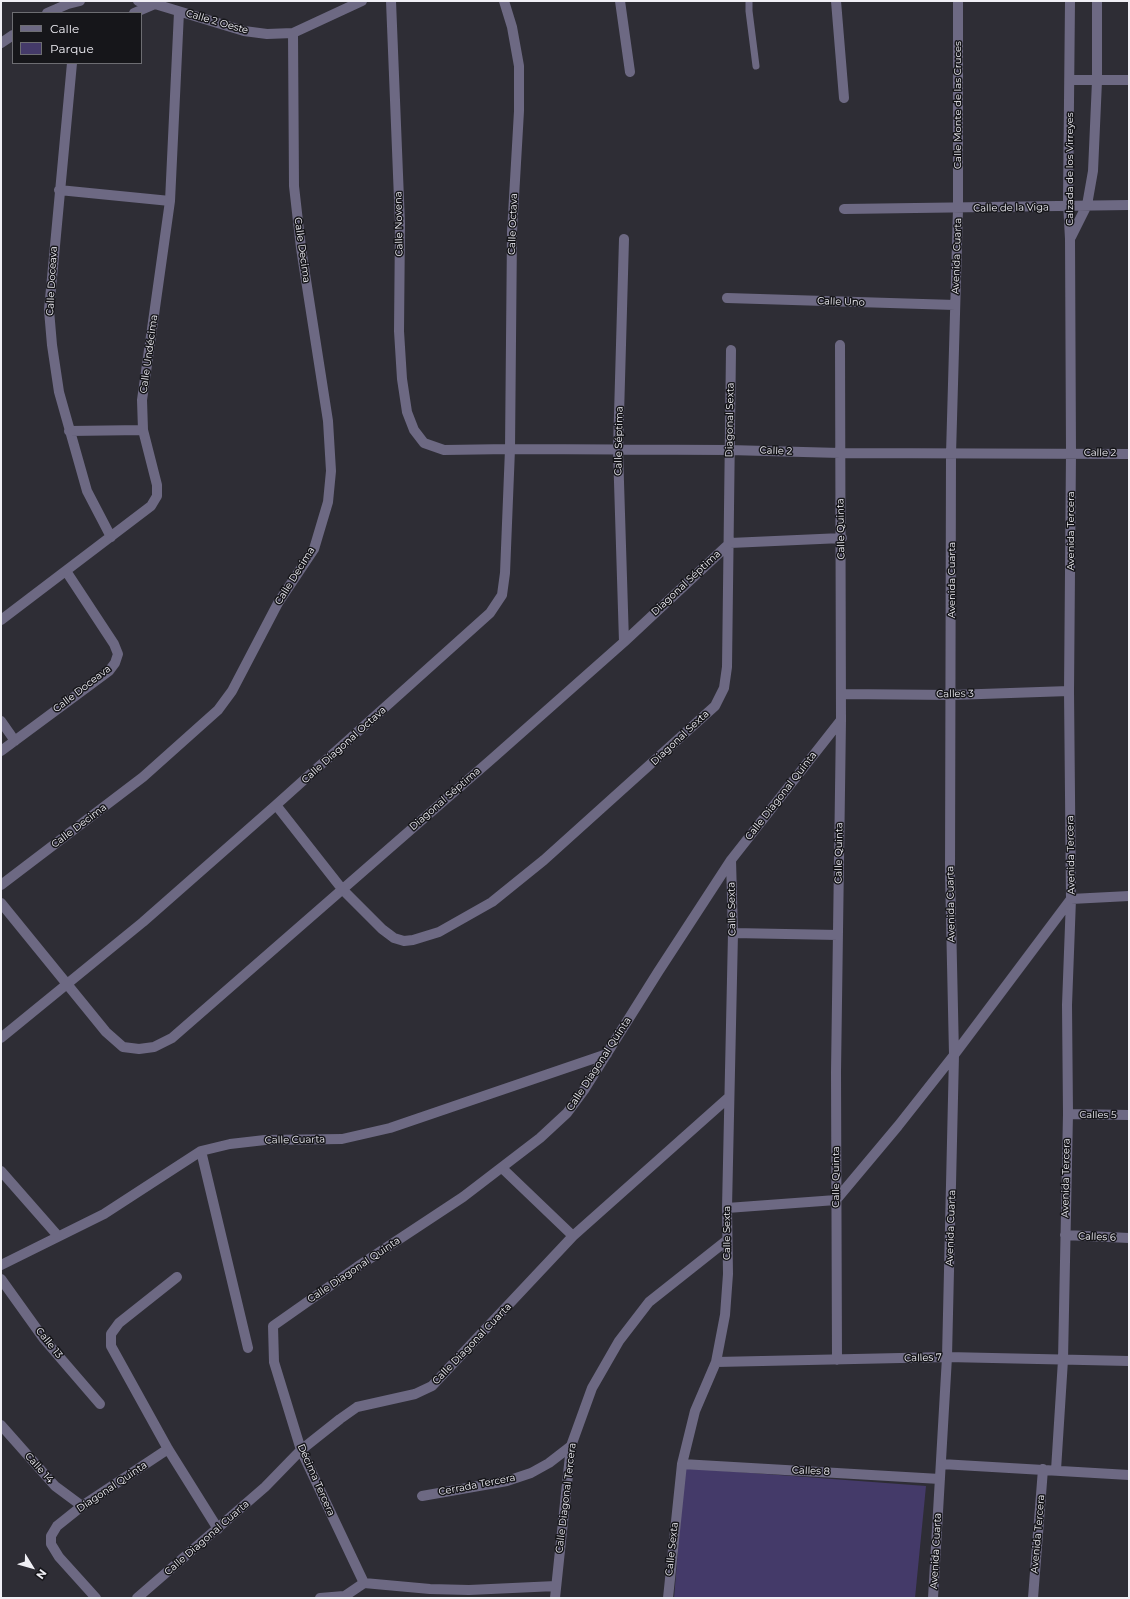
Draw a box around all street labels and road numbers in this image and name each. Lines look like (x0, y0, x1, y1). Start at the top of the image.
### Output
street label: Calle 2 Oeste (184, 7, 250, 37)
street label: Calle Monte de las Cruces (952, 41, 964, 169)
street label: Calzada de los Virreyes (1064, 112, 1076, 226)
street label: Calle Novena (392, 191, 406, 257)
street label: Calle Octava (506, 193, 520, 255)
street label: Calle de la Viga (973, 201, 1049, 215)
street label: Calle Decima (291, 216, 313, 284)
street label: Avenida Cuarta (950, 218, 964, 294)
street label: Calle Doceava (44, 246, 60, 316)
street label: Calle Uno (817, 295, 865, 309)
street label: Calle Undécima (138, 314, 160, 394)
street label: Diagonal Sexta (723, 382, 737, 458)
street label: Calle Séptima (612, 406, 626, 476)
street label: Calle 2 (759, 444, 793, 458)
street label: Calle 2 (1084, 447, 1116, 459)
street label: Avenida Tercera (1065, 491, 1077, 571)
street label: Calle Quinta (834, 498, 848, 560)
street label: Avenida Cuarta (946, 542, 958, 618)
street label: Calle Decima (272, 545, 318, 607)
street label: Diagonal Séptima (649, 548, 723, 618)
street label: Calle Doceava (51, 663, 113, 715)
street label: Calles 3 (936, 688, 974, 700)
street label: Calle Diagonal Octava (299, 704, 389, 786)
street label: Diagonal Sexta (648, 708, 712, 768)
street label: Calle Diagonal Quinta (743, 749, 819, 843)
street label: Diagonal Séptima (407, 765, 483, 833)
street label: Calle Decima (49, 801, 109, 851)
street label: Avenida Tercera (1064, 815, 1078, 895)
street label: Calle Quinta (832, 822, 846, 884)
street label: Avenida Cuarta (944, 866, 958, 942)
street label: Calle Sexta (726, 882, 738, 936)
street label: Calle Diagonal Quinta (564, 1015, 634, 1113)
street label: Calles 5 (1079, 1109, 1117, 1121)
street label: Calle Cuarta (265, 1133, 325, 1147)
street label: Avenida Tercera (1059, 1138, 1073, 1218)
street label: Calle Quinta (830, 1146, 842, 1208)
street label: Avenida Cuarta (944, 1190, 958, 1266)
street label: Calle Sexta (721, 1206, 733, 1260)
street label: Calles 6 (1078, 1230, 1116, 1244)
street label: Calle Diagonal Quinta (305, 1234, 403, 1306)
street label: Calle Diagonal Cuarta (430, 1301, 514, 1387)
street label: Calle 13 (33, 1325, 65, 1361)
street label: Calles 7 (904, 1351, 942, 1365)
street label: Décima Tercera (295, 1442, 337, 1518)
street label: Calle Diagonal Tercera (553, 1442, 579, 1554)
street label: Calle 14 (22, 1450, 56, 1486)
street label: Diagonal Quinta (75, 1459, 149, 1515)
street label: Calles 8 (792, 1464, 830, 1478)
street label: Cerrada Tercera (438, 1472, 516, 1498)
street label: Avenida Tercera (1029, 1494, 1047, 1574)
street label: Calle Diagonal Cuarta (162, 1498, 252, 1578)
street label: Avenida Cuarta (928, 1513, 944, 1589)
street label: Calle Sexta (663, 1521, 681, 1577)

